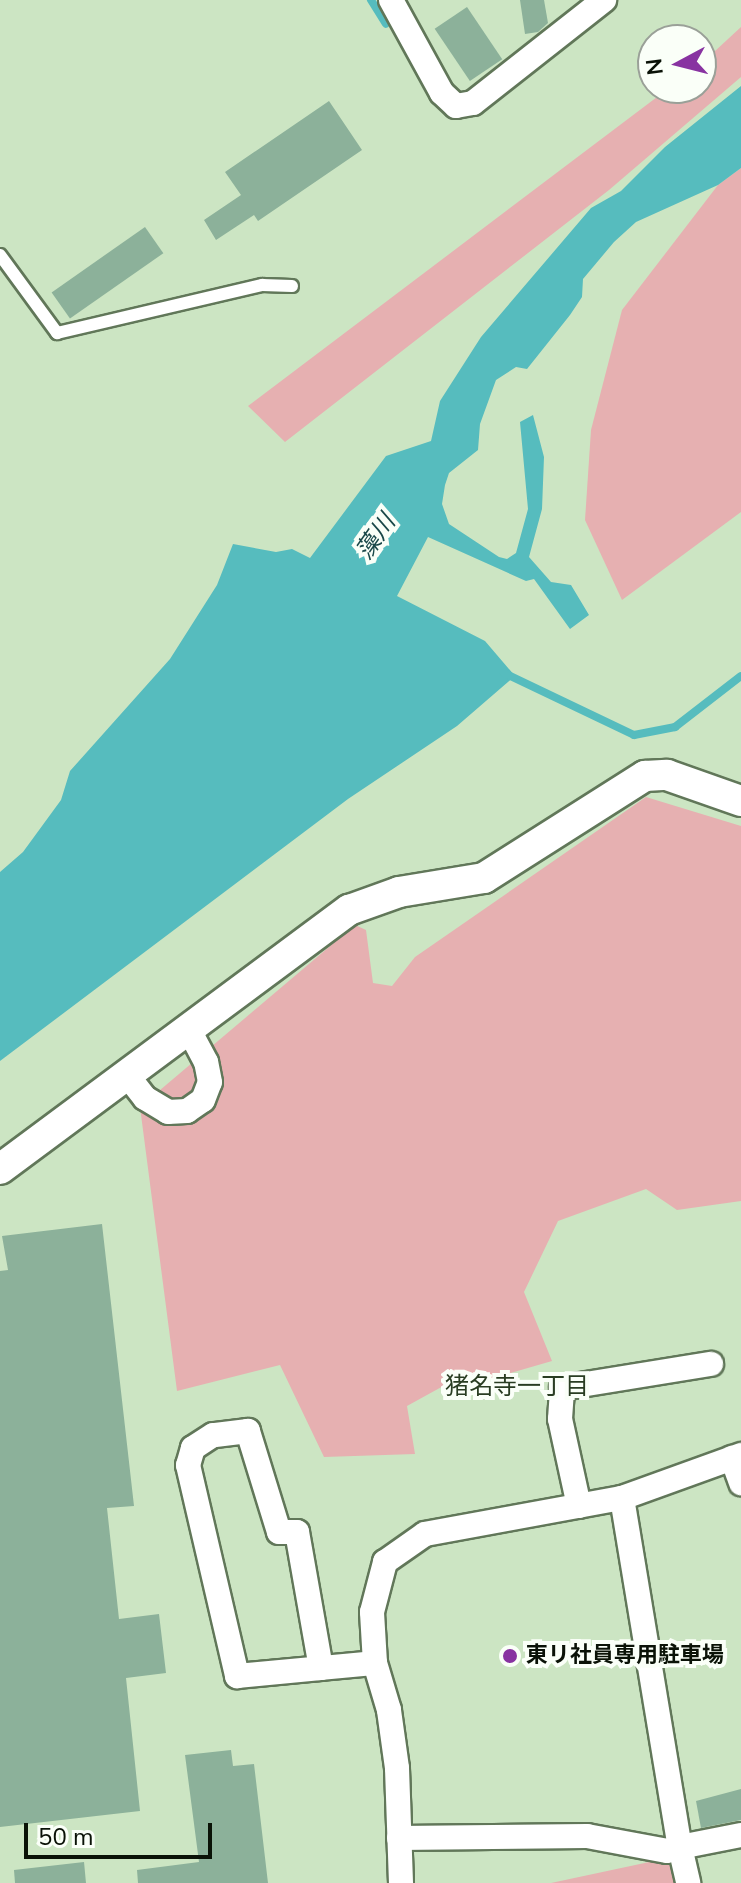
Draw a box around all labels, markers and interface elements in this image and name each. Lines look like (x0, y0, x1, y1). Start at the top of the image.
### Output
north arrow (637, 24, 717, 104)
text: N (639, 57, 671, 77)
water label: 藻川 (350, 509, 402, 565)
district label: 猪名寺一丁目 (445, 1373, 589, 1401)
place label: 東リ社員専用駐車場 (526, 1643, 724, 1669)
marker: 東リ社員専用駐車場 (501, 1647, 519, 1665)
scale bar (28, 1807, 216, 1857)
text: 50 m (38, 1821, 94, 1853)

